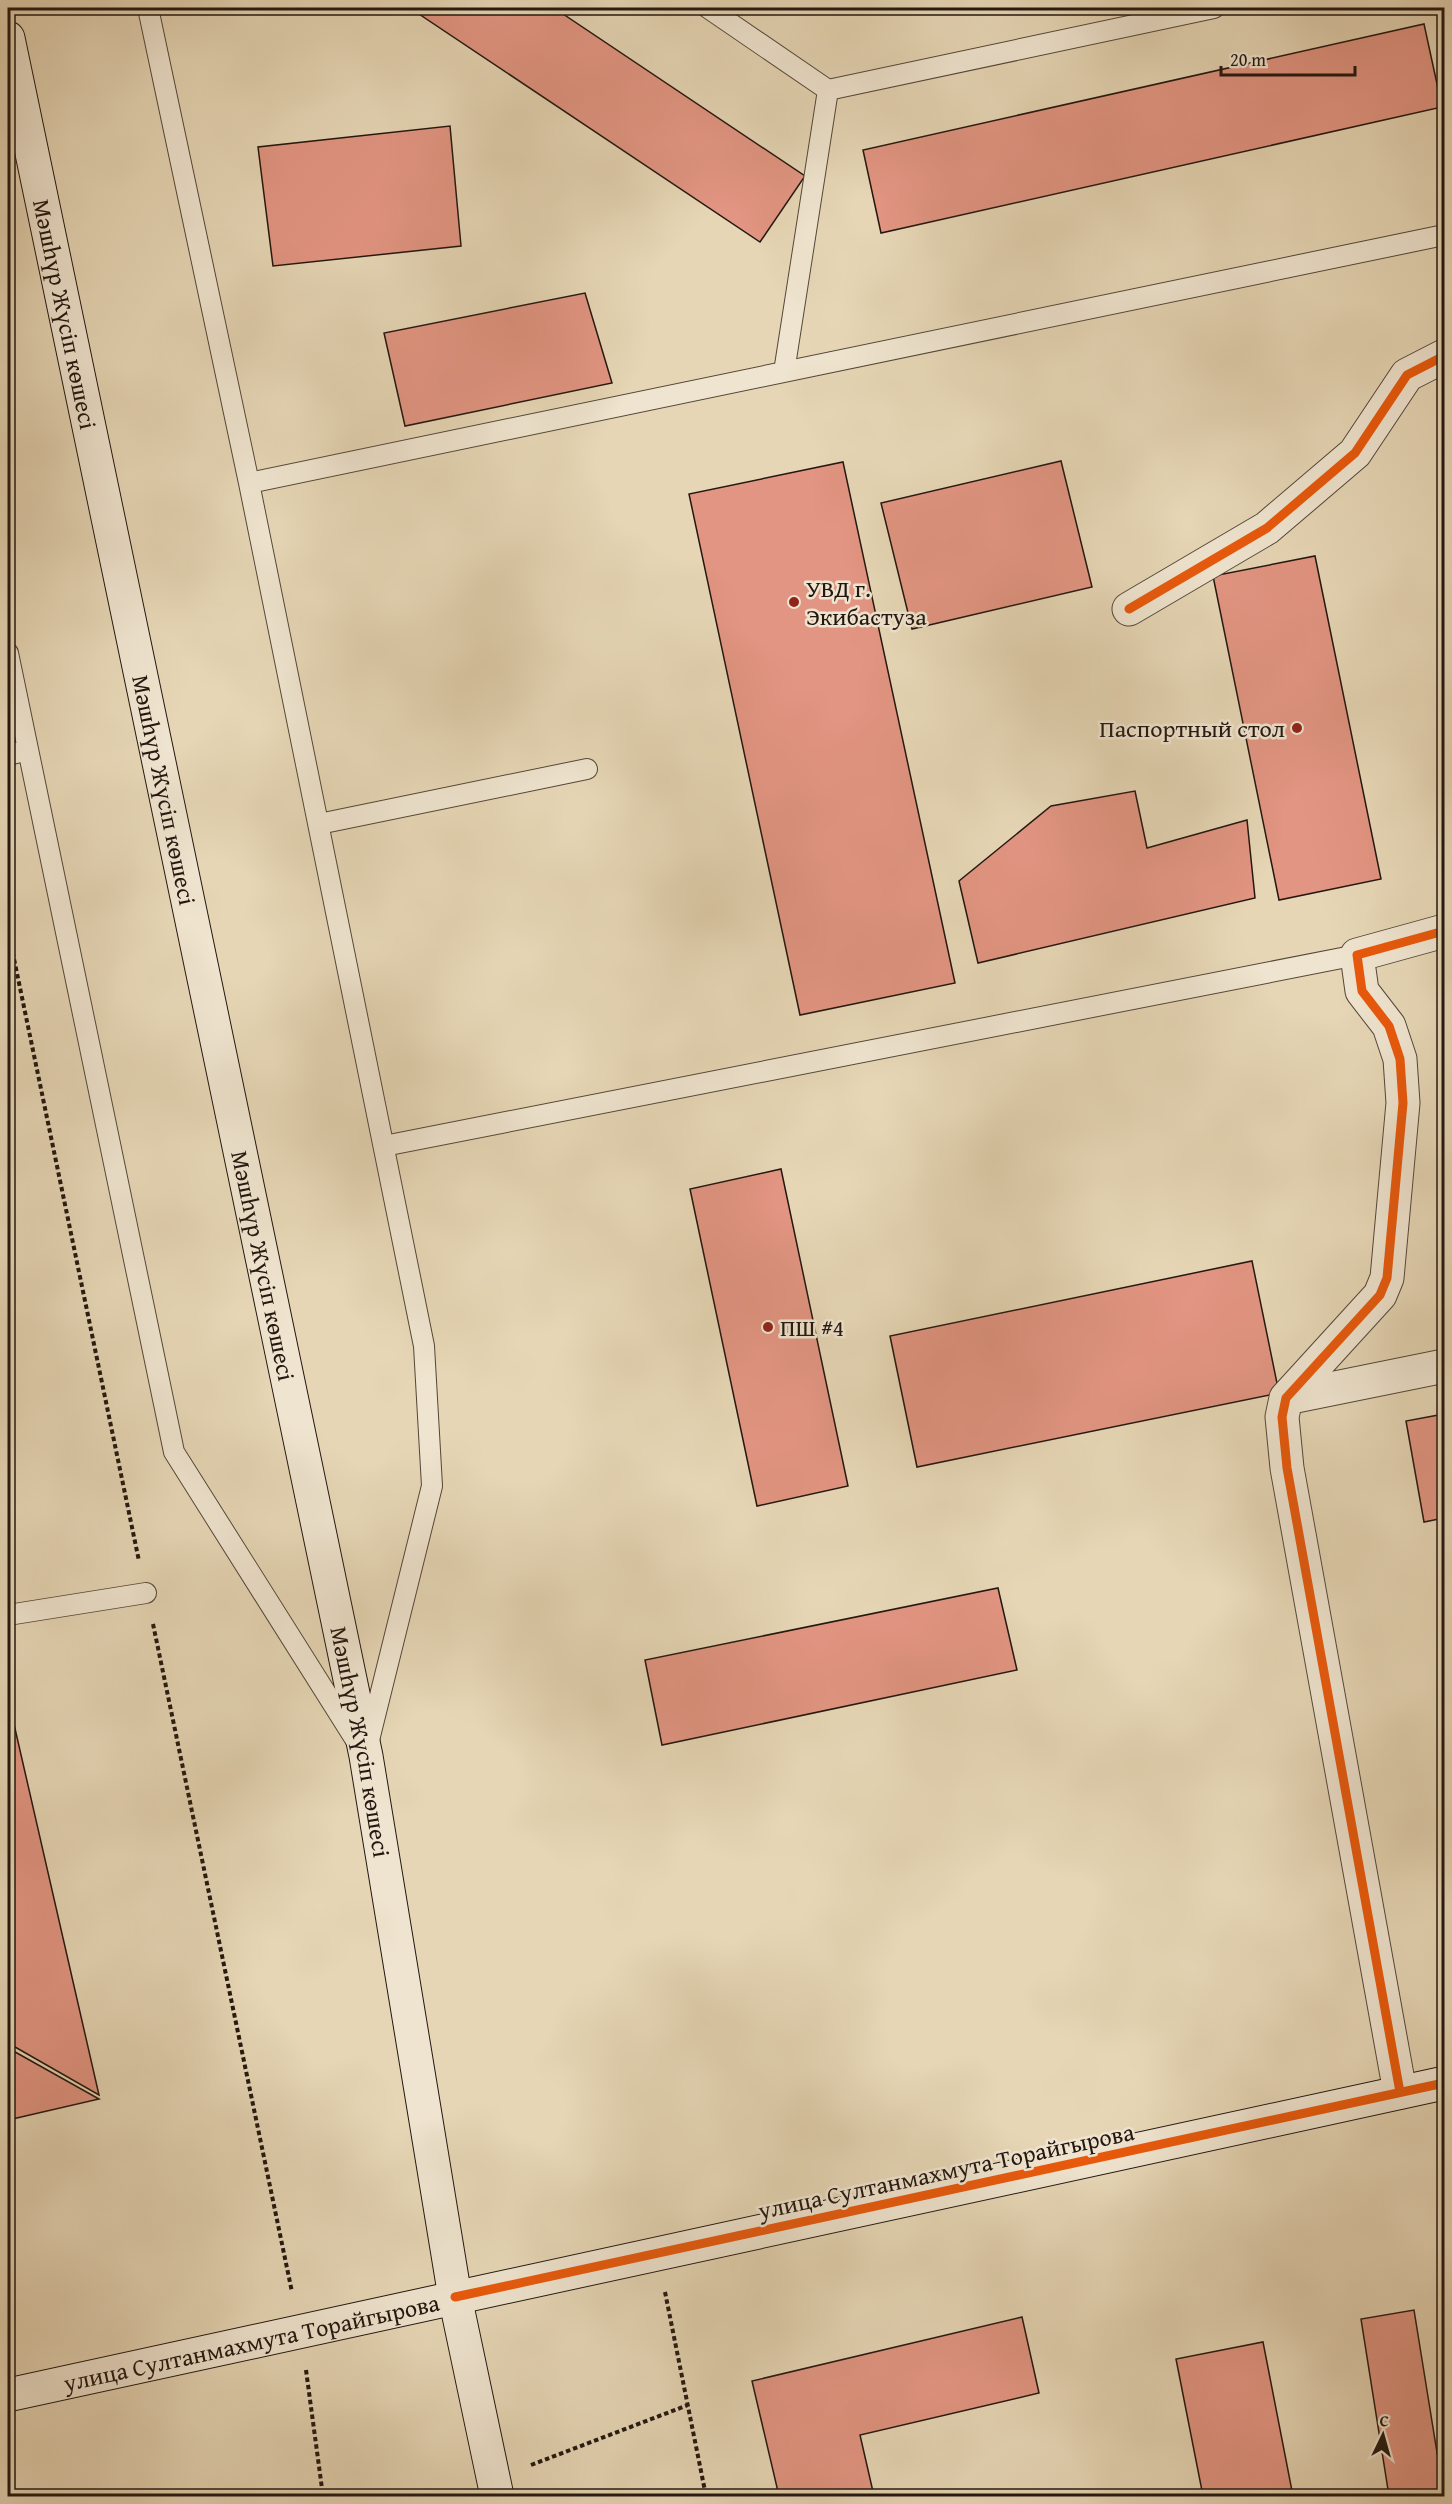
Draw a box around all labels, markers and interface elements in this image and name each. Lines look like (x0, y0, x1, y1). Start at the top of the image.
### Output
scale bar (1221, 39, 1354, 77)
text: 20 m (1230, 46, 1266, 73)
street label: Мәшһүр Жүсіп көшесі (24, 196, 107, 433)
place label: УВД г. Экибастуза (806, 571, 927, 634)
marker: УВД г. Экибастуза (787, 595, 801, 609)
street label: Мәшһүр Жүсіп көшесі (124, 672, 206, 908)
place label: Паспортный стол (1099, 711, 1285, 746)
marker: Паспортный стол (1290, 721, 1304, 735)
street label: Мәшһүр Жүсіп көшесі (223, 1147, 305, 1384)
place label: ПШ #4 (780, 1310, 844, 1345)
marker: ПШ #4 (761, 1320, 775, 1334)
street label: Мәшһүр Жүсіп көшесі (322, 1623, 400, 1860)
street label: улица Султанмахмута Торайгырова (754, 2114, 1138, 2228)
street label: улица Султанмахмута Торайгырова (59, 2284, 443, 2400)
north arrow (1353, 2405, 1413, 2465)
text: С (1379, 2408, 1390, 2432)

